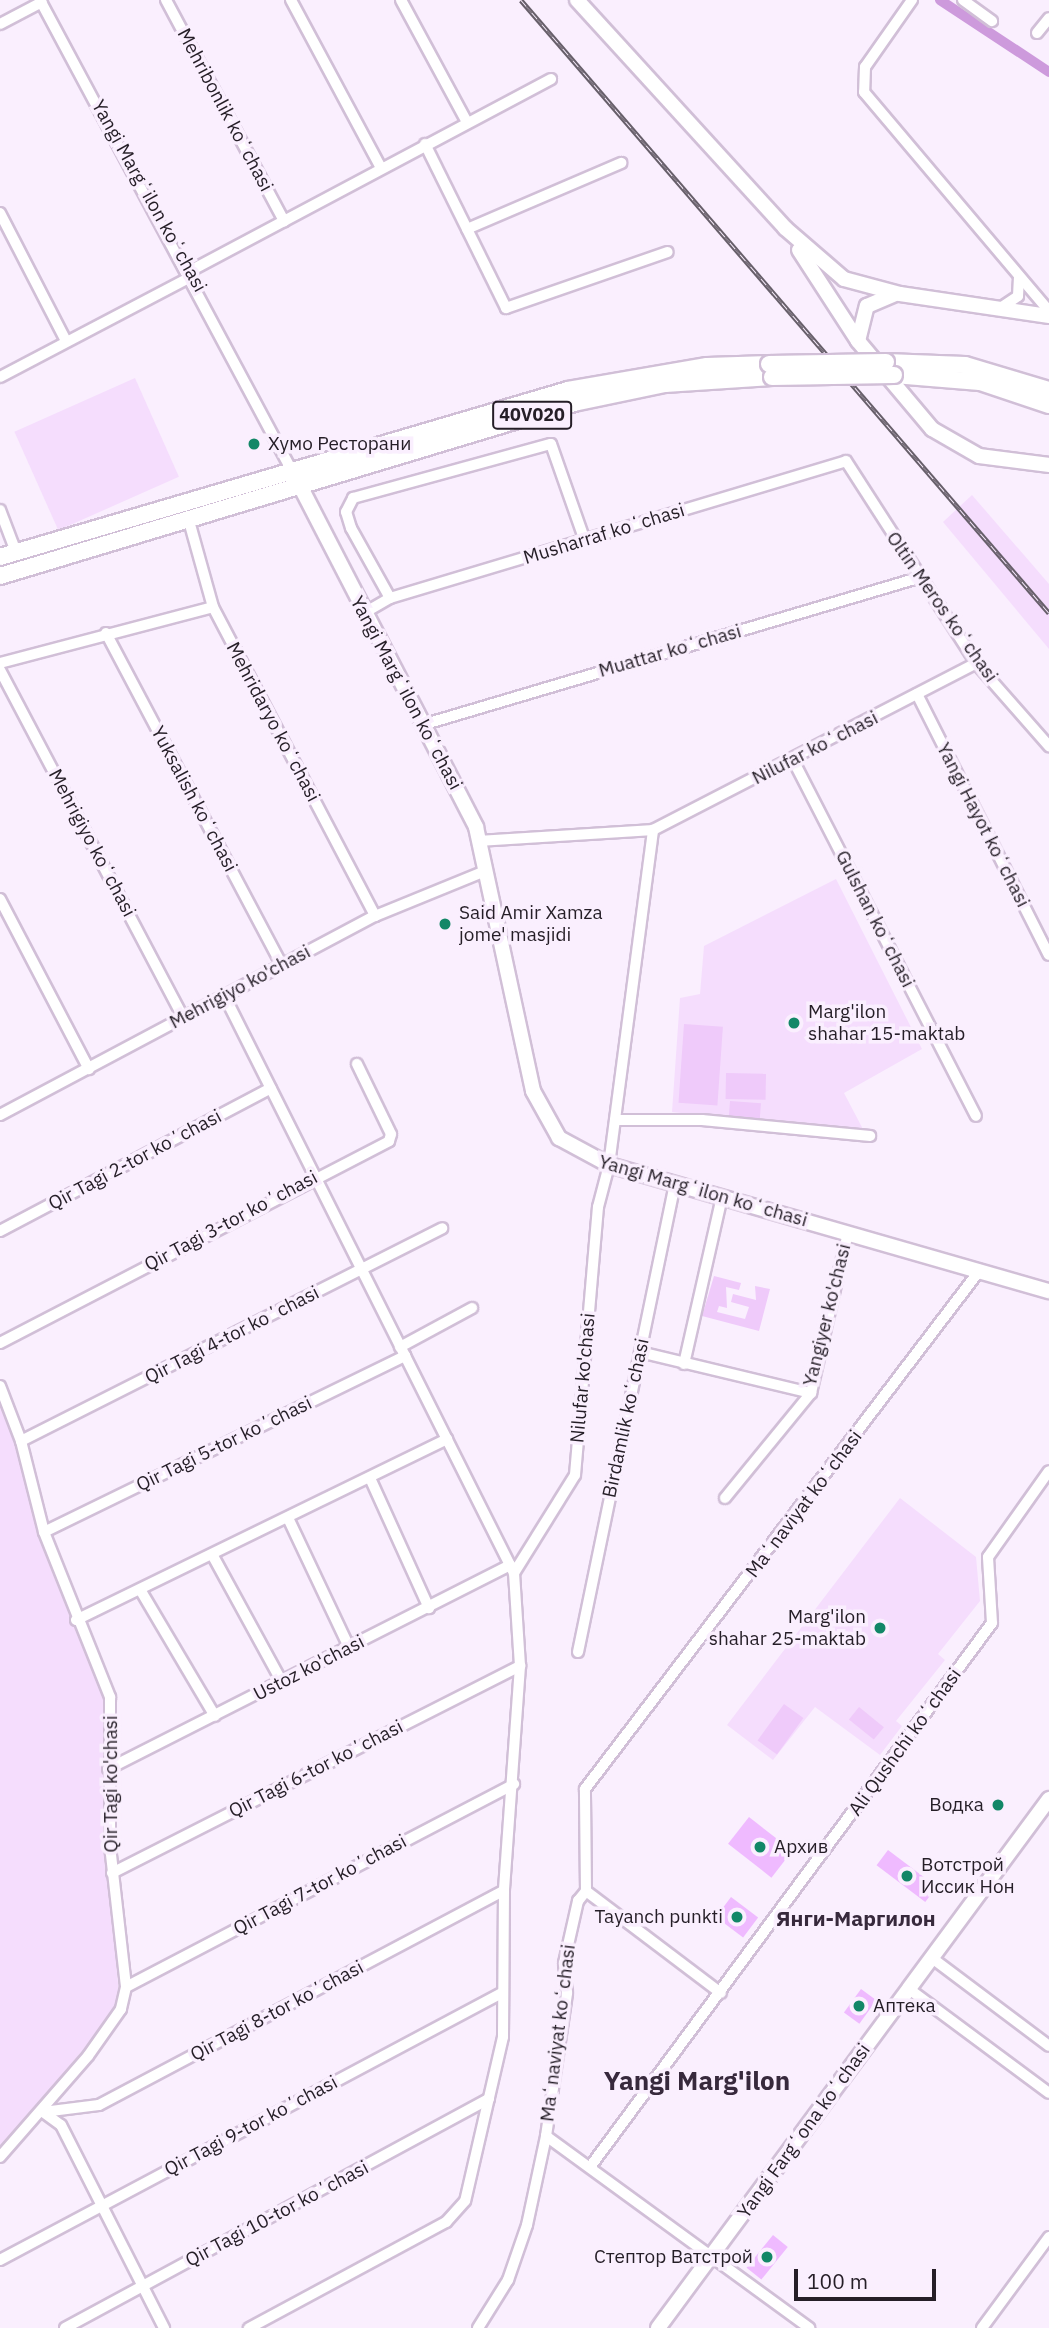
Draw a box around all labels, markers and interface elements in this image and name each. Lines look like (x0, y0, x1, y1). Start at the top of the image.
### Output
street label: Mehribonlik koʻchasi (172, 25, 278, 195)
street label: Yangi Margʻilon koʻchasi (87, 96, 211, 296)
road number: 40V020 (492, 400, 572, 430)
place label: Хумо Ресторани (268, 433, 411, 455)
marker: Хумо Ресторани (246, 436, 262, 452)
street label: Musharraf koʻchasi (521, 499, 687, 569)
street label: Oltin Meros koʻchasi (881, 527, 1003, 687)
street label: Yangi Margʻilon koʻchasi (345, 592, 467, 794)
street label: Muattar koʻchasi (596, 620, 744, 682)
street label: Mehridaryo koʻchasi (221, 638, 325, 806)
street label: Nilufar koʻchasi (748, 706, 882, 790)
street label: Yuksalish koʻchasi (146, 722, 242, 876)
street label: Yangi Hayot koʻchasi (932, 739, 1034, 911)
street label: Mehrigiyo koʻchasi (43, 765, 141, 921)
street label: Gulshan koʻchasi (831, 847, 919, 991)
place label: Said Amir Xamza jome' masjidi (459, 902, 603, 946)
marker: Said Amir Xamza jome' masjidi (437, 916, 453, 932)
street label: Mehrigiyo ko'chasi (166, 940, 314, 1034)
place label: Marg'ilon shahar 15-maktab (808, 1001, 965, 1045)
marker: Marg'ilon shahar 15-maktab (786, 1015, 802, 1031)
street label: Qir Tagi 2-tor koʼchasi (45, 1105, 225, 1215)
street label: Yangi Margʻilon koʻchasi (596, 1150, 810, 1232)
street label: Qir Tagi 3-tor koʼchasi (141, 1166, 321, 1276)
street label: Yangiyer ko'chasi (798, 1241, 856, 1389)
street label: Qir Tagi 4-tor koʼchasi (141, 1281, 323, 1389)
street label: Nilufar ko'chasi (566, 1312, 600, 1444)
street label: Birdamlik koʻchasi (598, 1336, 654, 1500)
street label: Qir Tagi 5-tor koʼchasi (132, 1392, 316, 1496)
street label: Maʻnaviyat koʻchasi (741, 1426, 867, 1582)
place label: Marg'ilon shahar 25-maktab (709, 1606, 866, 1650)
marker: Marg'ilon shahar 25-maktab (872, 1620, 888, 1636)
street label: Ustoz ko'chasi (250, 1630, 368, 1706)
street label: Ali Qushchi koʻchasi (844, 1664, 966, 1820)
street label: Qir Tagi ko'chasi (100, 1715, 122, 1853)
street label: Qir Tagi 6-tor koʼchasi (225, 1715, 407, 1823)
place label: Водка (929, 1794, 984, 1816)
marker: Водка (990, 1797, 1006, 1813)
street label: Qir Tagi 7-tor koʼchasi (230, 1830, 410, 1940)
place label: Архив (774, 1836, 828, 1858)
marker: Архив (752, 1839, 768, 1855)
place label: Вотстрой Иссик Нон (921, 1854, 1015, 1898)
marker: Вотстрой Иссик Нон (899, 1868, 915, 1884)
district label: Янги-Маргилон (776, 1905, 936, 1931)
place label: Tayanch punkti (595, 1906, 723, 1928)
marker: Tayanch punkti (729, 1909, 745, 1925)
street label: Maʻnaviyat koʻchasi (536, 1943, 580, 2123)
street label: Qir Tagi 8-tor koʼchasi (187, 1956, 367, 2066)
place label: Аптека (873, 1995, 936, 2017)
marker: Аптека (851, 1998, 867, 2014)
street label: Yangi Fargʻona koʻchasi (733, 2039, 875, 2223)
district label: Yangi Marg'ilon (604, 2065, 790, 2097)
street label: Qir Tagi 9-tor koʼchasi (161, 2071, 341, 2181)
street label: Qir Tagi 10-tor koʼchasi (182, 2156, 372, 2272)
place label: Стептор Ватстрой (594, 2246, 753, 2268)
marker: Стептор Ватстрой (759, 2249, 775, 2265)
scale bar (797, 2254, 939, 2298)
text: 100 m (807, 2267, 868, 2295)

